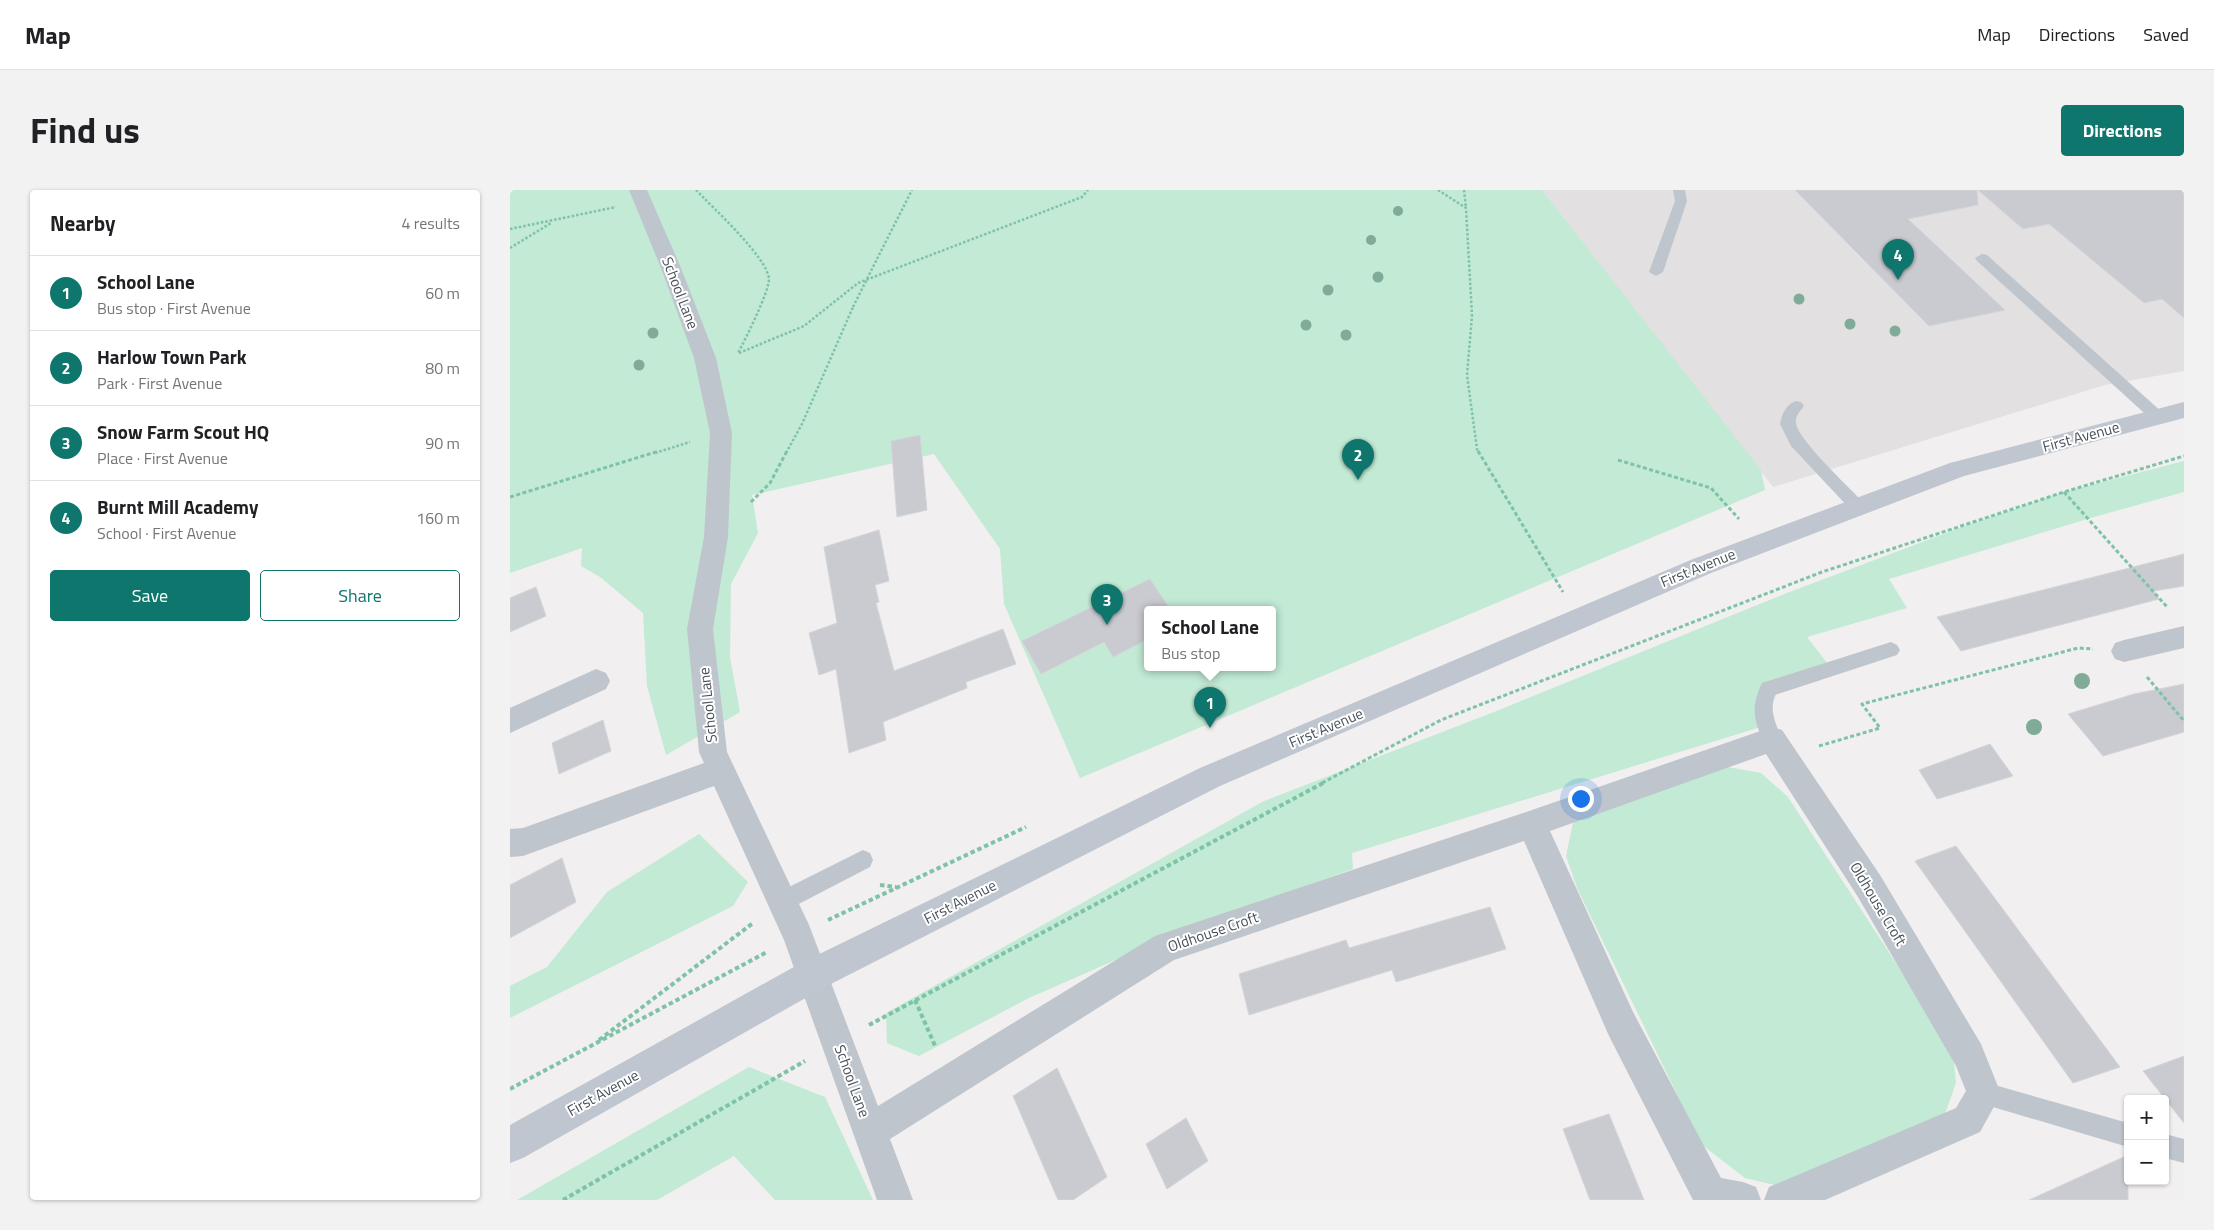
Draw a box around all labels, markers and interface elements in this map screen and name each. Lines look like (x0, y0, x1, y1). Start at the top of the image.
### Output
text: Map (25, 17, 71, 53)
text: Map (1977, 21, 2011, 48)
text: Directions (2039, 21, 2115, 48)
text: Saved (2143, 21, 2189, 48)
text: Find us (30, 103, 140, 157)
button: Directions (2061, 105, 2184, 156)
text: Nearby (50, 207, 115, 239)
text: 4 results (401, 211, 460, 235)
pin: 4 (1882, 239, 1914, 280)
street label: School Lane (656, 253, 705, 332)
text: School Lane (97, 267, 195, 296)
text: 1 (62, 281, 70, 305)
text: 60 m (425, 281, 460, 305)
text: Bus stop · First Avenue (97, 296, 251, 320)
text: Harlow Town Park (97, 342, 247, 371)
text: 2 (62, 356, 70, 380)
text: 80 m (425, 356, 460, 380)
text: Park · First Avenue (97, 371, 222, 395)
street label: First Avenue (2040, 415, 2122, 458)
text: Snow Farm Scout HQ (97, 417, 269, 446)
text: 3 (62, 431, 70, 455)
text: 90 m (425, 431, 460, 455)
pin: 2 (1342, 439, 1374, 480)
text: Place · First Avenue (97, 446, 228, 470)
text: Burnt Mill Academy (97, 492, 258, 521)
text: 4 (62, 506, 70, 530)
text: 160 m (416, 506, 460, 530)
text: School · First Avenue (97, 521, 236, 545)
street label: First Avenue (1657, 542, 1739, 593)
button: Save (50, 570, 250, 621)
button: Share (260, 570, 460, 621)
pin: 3 (1091, 584, 1123, 625)
popup (1144, 606, 1276, 671)
text: School Lane (1161, 612, 1259, 641)
text: Bus stop (1161, 641, 1220, 665)
street label: School Lane (692, 666, 723, 744)
pin: 1 (1194, 687, 1226, 728)
street label: First Avenue (1285, 702, 1367, 754)
your location (1568, 786, 1594, 812)
street label: Oldhouse Croft (1844, 857, 1913, 951)
street label: First Avenue (919, 873, 1000, 930)
street label: Oldhouse Croft (1164, 905, 1262, 958)
street label: School Lane (829, 1041, 876, 1120)
street label: First Avenue (563, 1063, 643, 1122)
map controls (2124, 1095, 2169, 1185)
button: + (2124, 1095, 2169, 1140)
button: − (2124, 1140, 2169, 1185)

